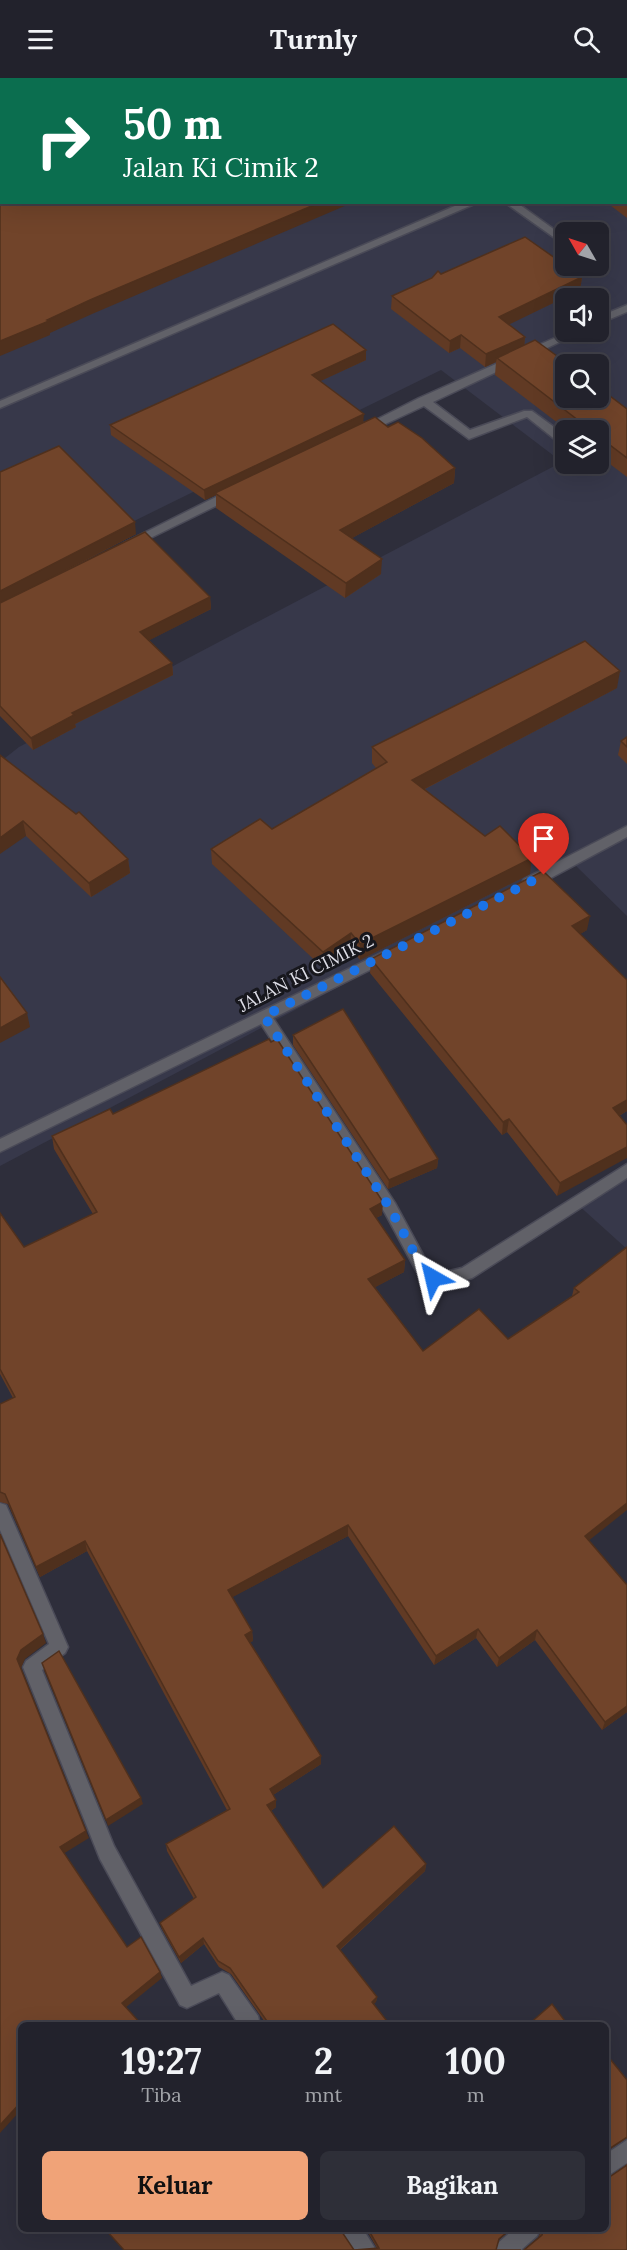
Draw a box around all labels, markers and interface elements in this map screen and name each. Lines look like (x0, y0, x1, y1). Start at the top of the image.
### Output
text: Turnly (270, 22, 357, 56)
icon: menu (24, 23, 57, 56)
icon: search (570, 23, 603, 56)
text: 50 m (123, 97, 222, 151)
icon: right (24, 102, 102, 180)
text: Jalan Ki Cimik 2 (123, 150, 319, 184)
north arrow (555, 222, 609, 276)
map controls (555, 222, 609, 474)
button: sound (555, 288, 609, 342)
button: search (555, 354, 609, 408)
button: layers (555, 420, 609, 474)
pin (518, 813, 569, 875)
icon: arrive (527, 822, 560, 855)
street label: JALAN KI CIMIK 2 (233, 929, 377, 1017)
position arrow (401, 1246, 465, 1310)
text: 19:27 (121, 2038, 202, 2084)
text: 2 (314, 2038, 333, 2084)
text: 100 (445, 2038, 506, 2084)
text: Tiba (141, 2082, 182, 2107)
text: mnt (305, 2082, 342, 2107)
text: m (467, 2082, 485, 2107)
button: Keluar (42, 2151, 308, 2220)
button: Bagikan (320, 2151, 585, 2220)

